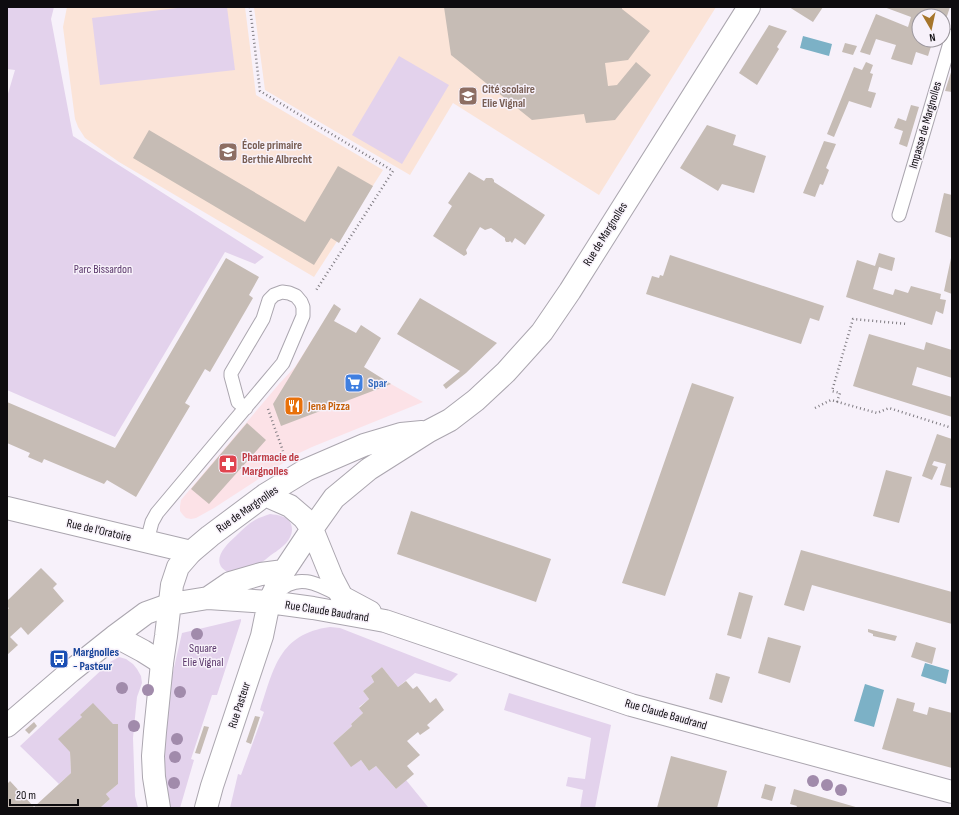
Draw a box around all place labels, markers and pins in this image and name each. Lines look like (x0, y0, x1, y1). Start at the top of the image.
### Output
place label: Cité scolaire Elie Vignal (482, 82, 535, 111)
school or university icon: Cité scolaire Elie Vignal (457, 85, 479, 107)
place label: École primaire Berthie Albrecht (242, 138, 312, 167)
school or university icon: École primaire Berthie Albrecht (217, 141, 239, 163)
supermarket icon: Spar (343, 372, 365, 394)
place label: Spar (368, 376, 388, 391)
restaurant icon: Jena Pizza (283, 395, 305, 417)
place label: Jena Pizza (307, 399, 350, 414)
place label: Pharmacie de Margnolles (242, 450, 299, 479)
pharmacy icon: Pharmacie de Margnolles (217, 453, 239, 475)
place label: Margnolles - Pasteur (73, 645, 120, 674)
bus stop icon: Margnolles - Pasteur (48, 648, 70, 670)

